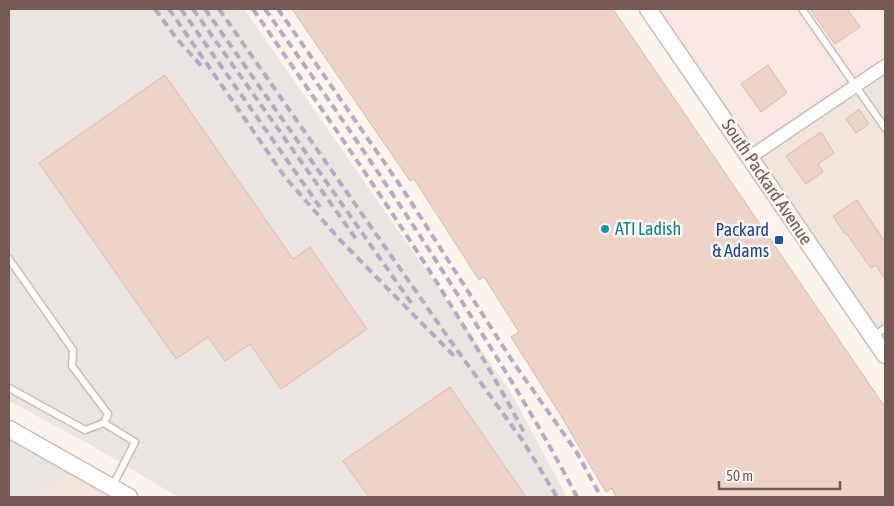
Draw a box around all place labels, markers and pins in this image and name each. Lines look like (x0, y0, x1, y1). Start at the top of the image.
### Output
place label: ATI Ladish (615, 218, 681, 239)
place label: Packard & Adams (712, 219, 769, 261)
marker: ATI Ladish (599, 223, 611, 235)
marker: Packard & Adams (773, 234, 785, 246)

